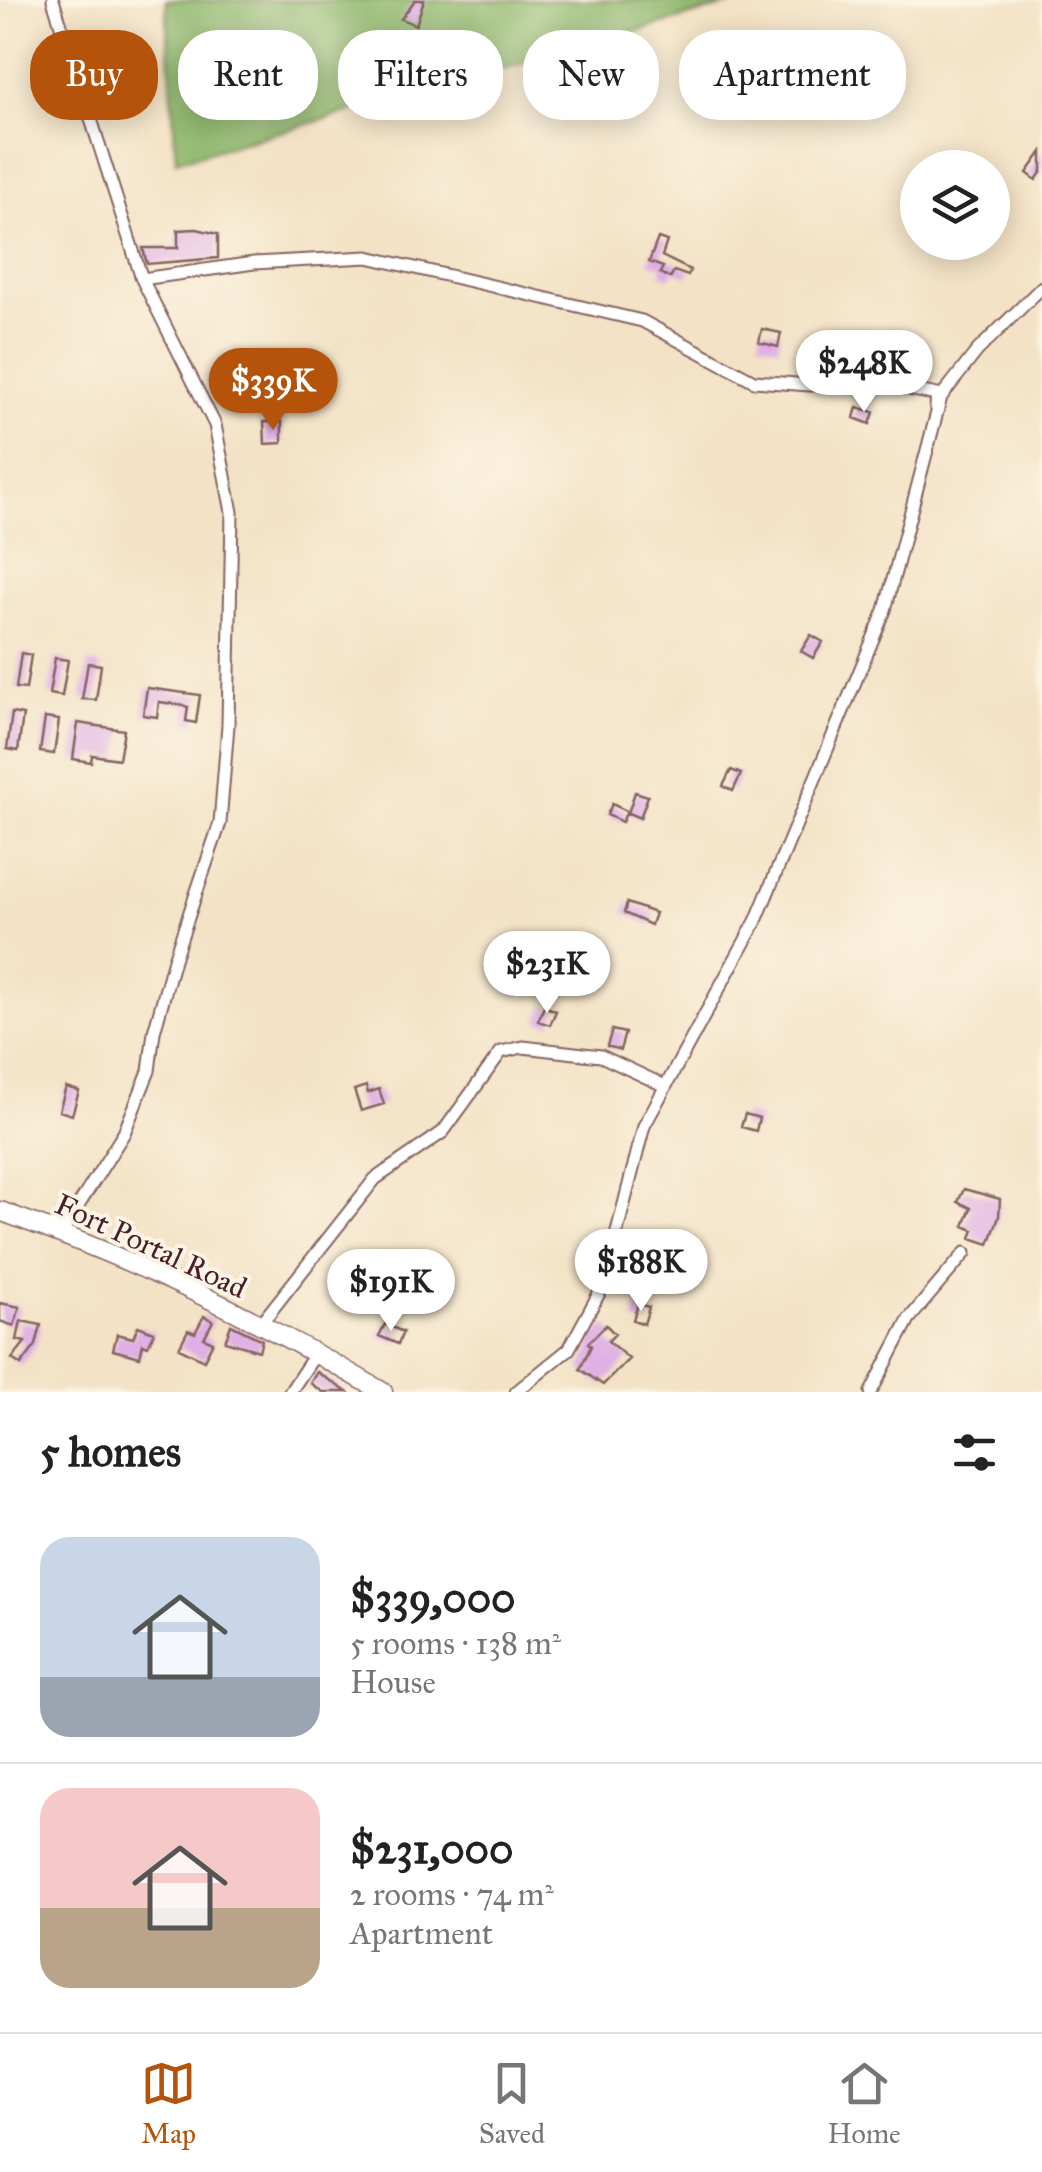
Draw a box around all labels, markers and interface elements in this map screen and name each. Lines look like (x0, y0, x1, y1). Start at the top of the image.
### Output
chip: Buy (30, 30, 158, 120)
chip: Rent (178, 30, 318, 120)
chip: Filters (338, 30, 503, 120)
chip: New (523, 30, 659, 120)
chip: Apartment (679, 30, 906, 120)
map controls (900, 150, 1010, 260)
button: layers (900, 150, 1010, 260)
pin: $248K (794, 330, 934, 415)
text: $248K (818, 343, 910, 382)
pin: $339K (203, 348, 343, 433)
text: $339K (231, 361, 315, 400)
pin: $231K (477, 931, 617, 1016)
text: $231K (505, 944, 589, 983)
street label: Fort Portal Road (49, 1186, 253, 1306)
pin: $188K (571, 1229, 711, 1314)
text: $188K (597, 1242, 685, 1281)
pin: $191K (321, 1249, 461, 1334)
text: $191K (349, 1262, 433, 1301)
icon: filters (947, 1425, 1002, 1480)
text: 5 homes (40, 1426, 181, 1478)
text: $339,000 (350, 1572, 516, 1624)
icon: home (120, 1577, 240, 1697)
text: 5 rooms · 138 m² (350, 1624, 561, 1663)
text: House (350, 1663, 436, 1702)
text: $231,000 (350, 1823, 514, 1875)
icon: home (120, 1828, 240, 1948)
text: 2 rooms · 74 m² (350, 1875, 554, 1914)
text: Apartment (350, 1914, 493, 1953)
tab: Map (141, 2056, 196, 2151)
tab: Saved (479, 2056, 545, 2151)
tab: Home (828, 2056, 901, 2151)

